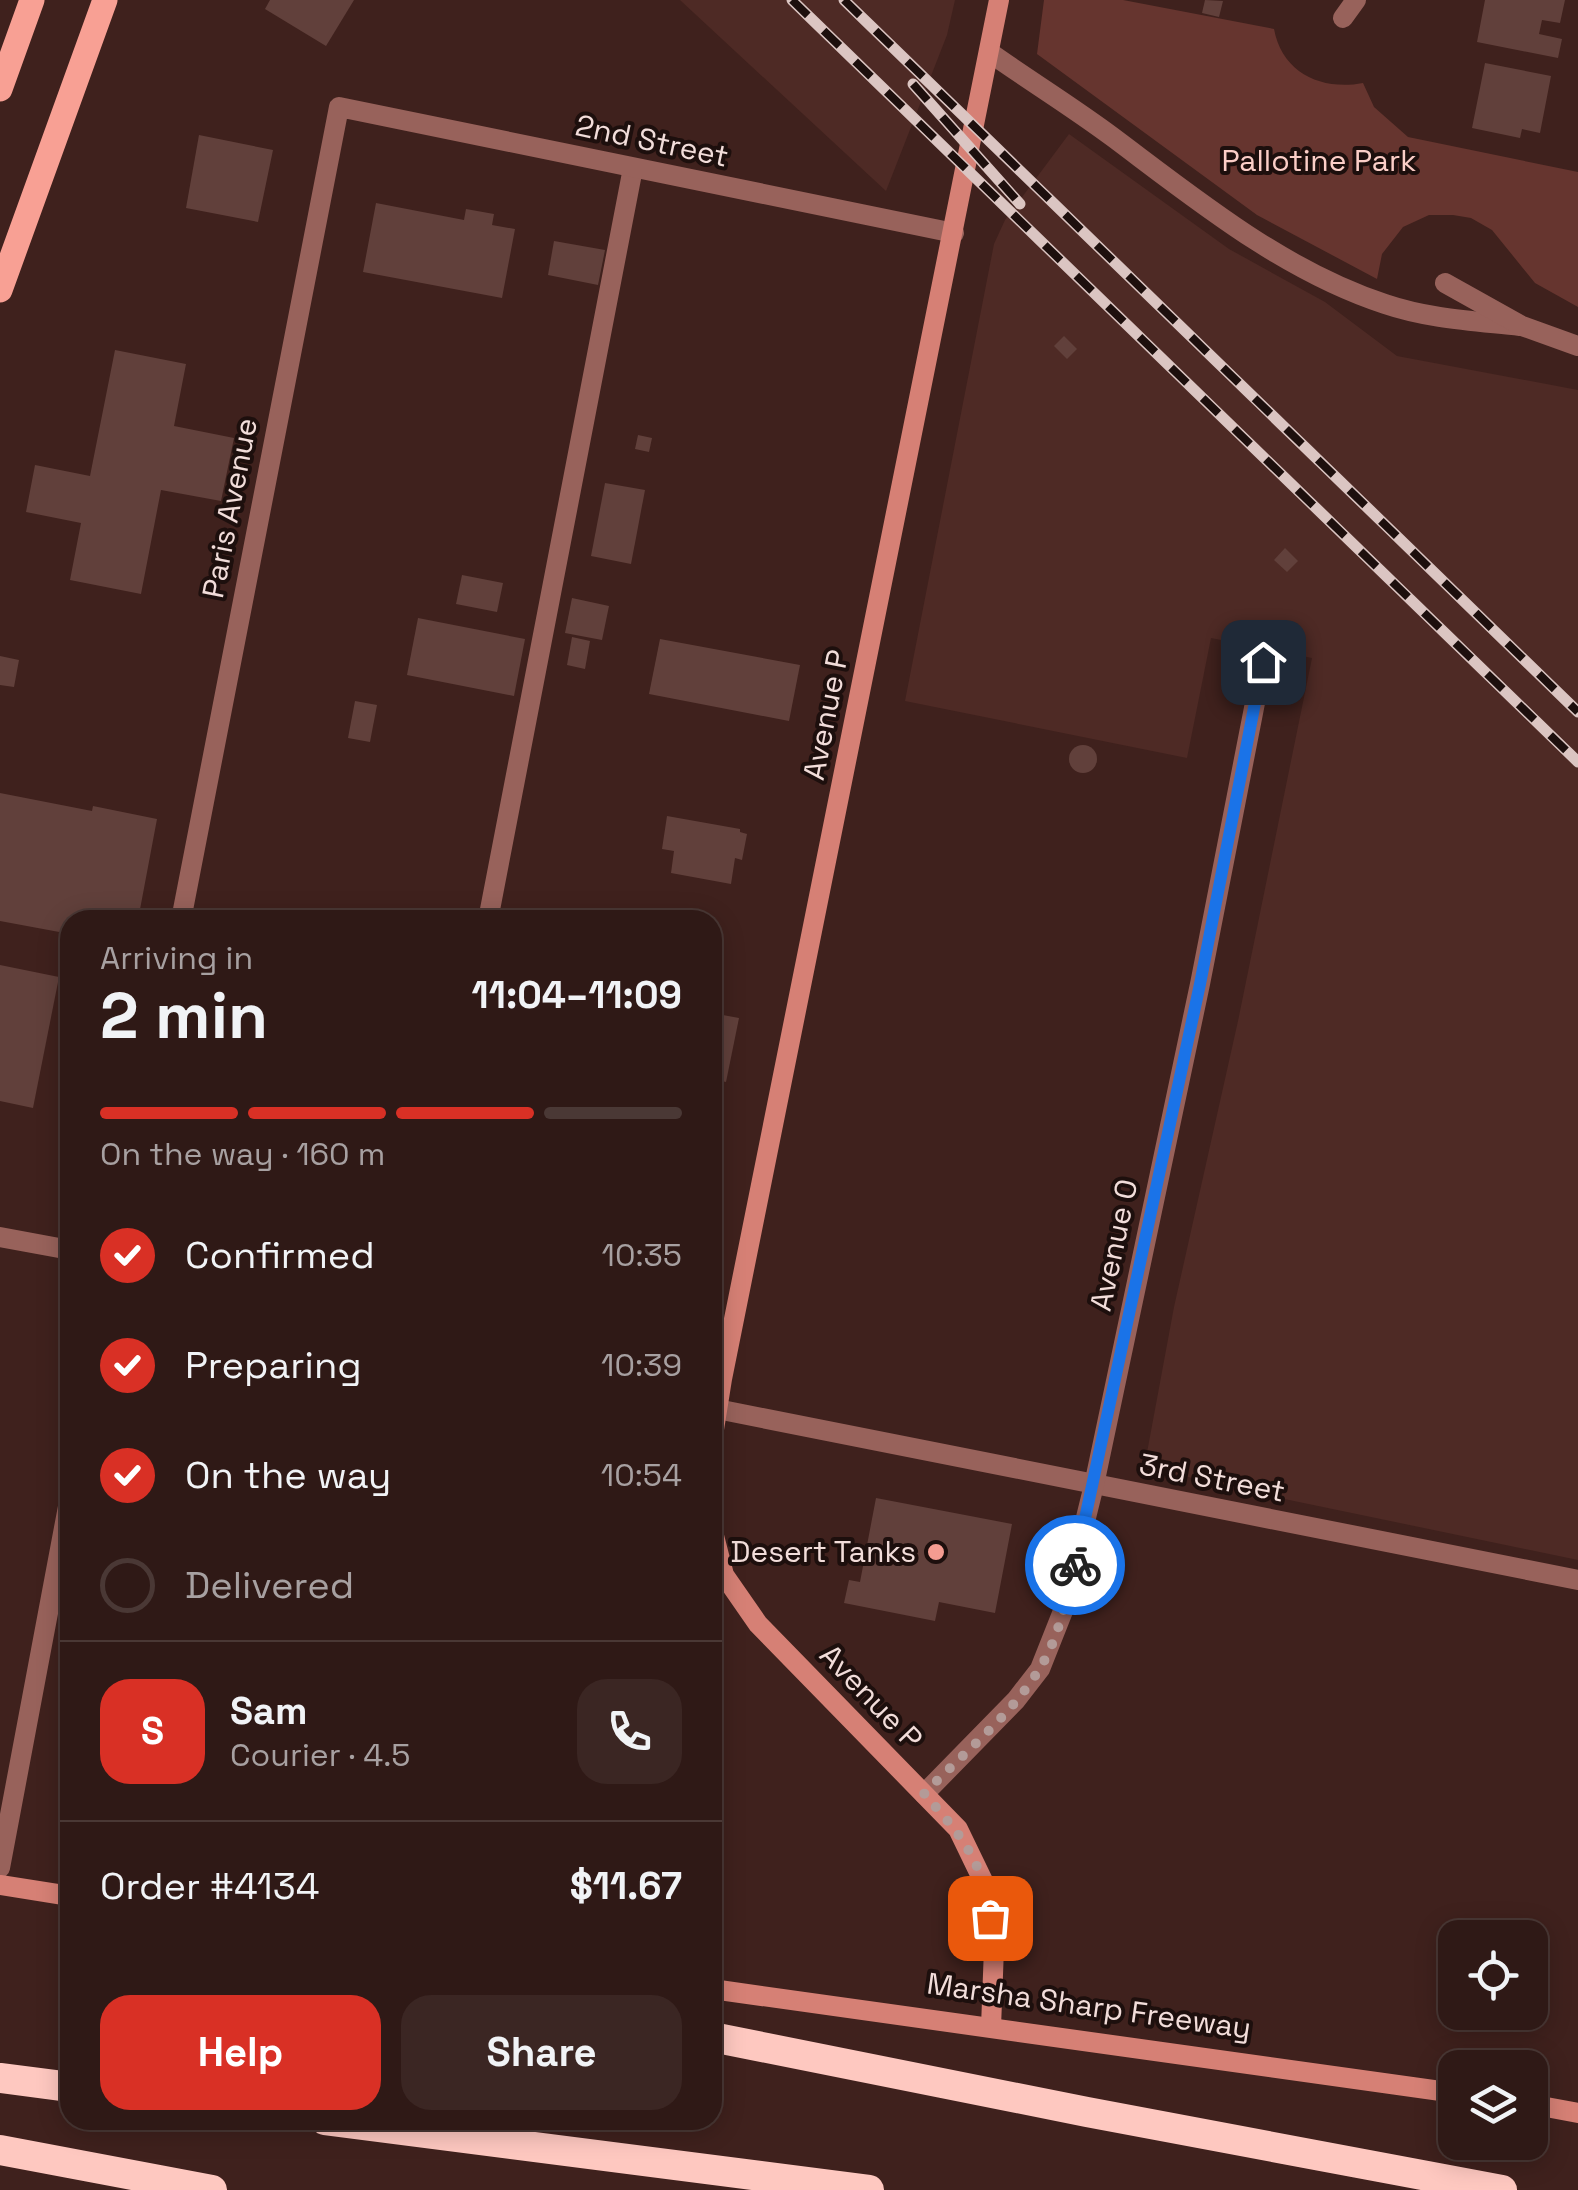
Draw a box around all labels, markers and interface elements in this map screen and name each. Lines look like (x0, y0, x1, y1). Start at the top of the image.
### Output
street label: 2nd Street (572, 105, 732, 176)
park label: Pallotine Park (1222, 141, 1417, 180)
street label: Paris Avenue (193, 415, 266, 601)
pin (1221, 620, 1306, 705)
icon: home (1236, 635, 1291, 690)
street label: Avenue P (794, 647, 857, 783)
text: Arriving in (100, 938, 253, 978)
text: 11:04–11:09 (472, 971, 682, 1019)
text: 2 min (100, 974, 268, 1057)
text: On the way · 160 m (100, 1134, 385, 1174)
street label: Avenue O (1081, 1175, 1146, 1314)
icon: check (100, 1228, 155, 1283)
text: Confirmed (185, 1231, 375, 1279)
text: 10:35 (602, 1235, 682, 1275)
icon: check (100, 1338, 155, 1393)
text: Preparing (185, 1341, 362, 1389)
text: 10:39 (601, 1345, 682, 1385)
street label: 3rd Street (1136, 1444, 1288, 1511)
icon: check (100, 1448, 155, 1503)
text: On the way (185, 1451, 391, 1499)
text: 10:54 (601, 1455, 682, 1495)
courier (1025, 1515, 1125, 1615)
place label: Desert Tanks (731, 1532, 916, 1571)
icon: bike (1048, 1538, 1103, 1593)
marker: Desert Tanks (925, 1541, 947, 1563)
text: Delivered (185, 1561, 354, 1609)
street label: Avenue P (812, 1636, 931, 1758)
button: phone (577, 1679, 682, 1784)
text: Sam (230, 1687, 307, 1735)
text: S (141, 1707, 164, 1755)
text: Courier · 4.5 (230, 1735, 411, 1775)
text: Order #4134 (100, 1862, 319, 1910)
text: $11.67 (570, 1862, 682, 1910)
pin (948, 1876, 1033, 1961)
icon: bag (963, 1891, 1018, 1946)
map controls (1438, 1920, 1548, 2160)
button: locate (1438, 1920, 1548, 2030)
street label: Marsha Sharp Freeway (924, 1963, 1254, 2048)
button: Help (100, 1995, 381, 2110)
button: Share (401, 1995, 682, 2110)
button: layers (1438, 2050, 1548, 2160)

